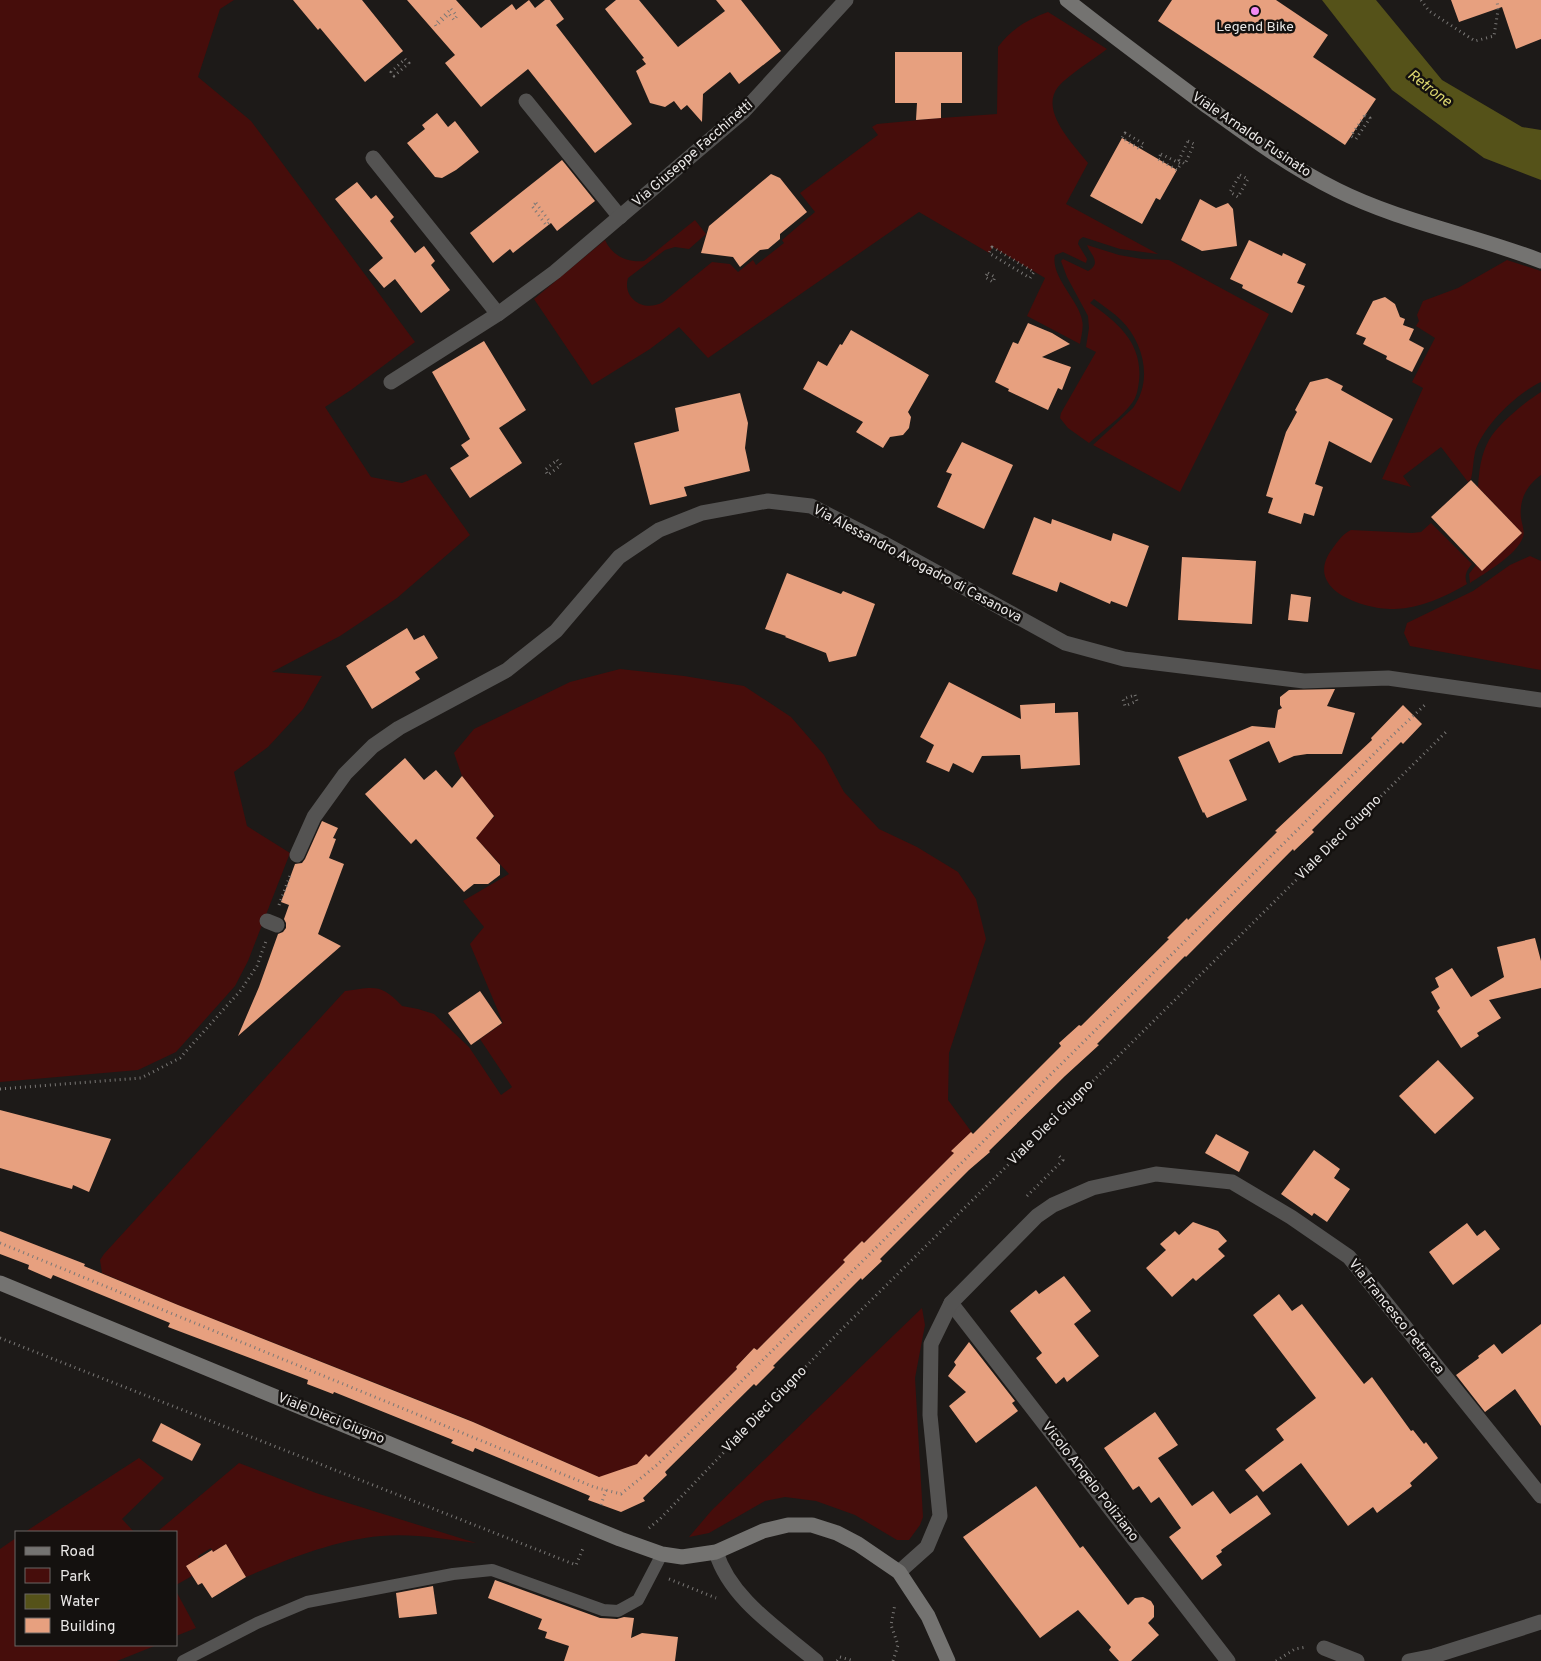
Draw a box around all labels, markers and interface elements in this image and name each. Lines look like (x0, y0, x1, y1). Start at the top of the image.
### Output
marker: Legend Bike (1249, 5, 1261, 17)
place label: Legend Bike (1216, 19, 1294, 36)
water label: Retrone (1403, 66, 1455, 112)
street label: Viale Arnaldo Fusinato (1188, 89, 1314, 181)
street label: Via Giuseppe Facchinetti (629, 97, 757, 211)
street label: Via Alessandro Avogadro di Casanova (810, 502, 1024, 626)
street label: Viale Dieci Giugno (1293, 791, 1386, 884)
street label: Viale Dieci Giugno (1005, 1076, 1098, 1169)
street label: Via Francesco Petrarca (1344, 1256, 1448, 1378)
street label: Viale Dieci Giugno (719, 1363, 811, 1457)
street label: Viale Dieci Giugno (275, 1390, 387, 1448)
street label: Vicolo Angelo Poliziano (1038, 1419, 1142, 1545)
legend (15, 1531, 178, 1646)
text: Road (60, 1543, 95, 1562)
text: Park (60, 1568, 91, 1587)
text: Water (60, 1593, 100, 1612)
text: Building (60, 1618, 115, 1637)

